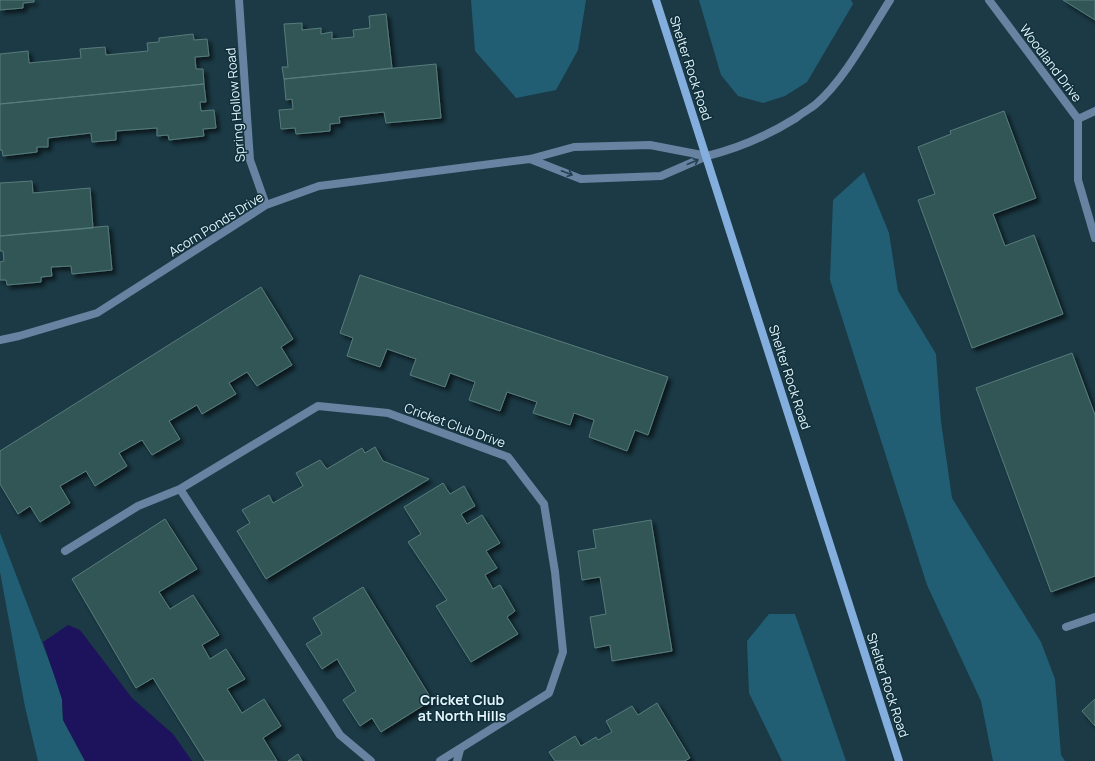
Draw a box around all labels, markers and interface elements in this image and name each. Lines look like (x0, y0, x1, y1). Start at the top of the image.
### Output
street label: Shelter Rock Road (666, 13, 716, 123)
street label: Woodland Drive (1016, 20, 1086, 106)
street label: Spring Hollow Road (221, 47, 249, 163)
one-way arrow (686, 158, 698, 166)
one-way arrow (560, 170, 572, 178)
street label: Acorn Ponds Drive (165, 187, 267, 260)
street label: Shelter Rock Road (765, 322, 815, 432)
street label: Cricket Club Drive (402, 398, 509, 452)
street label: Shelter Rock Road (863, 630, 913, 740)
district label: Cricket Club at North Hills (418, 690, 507, 725)

